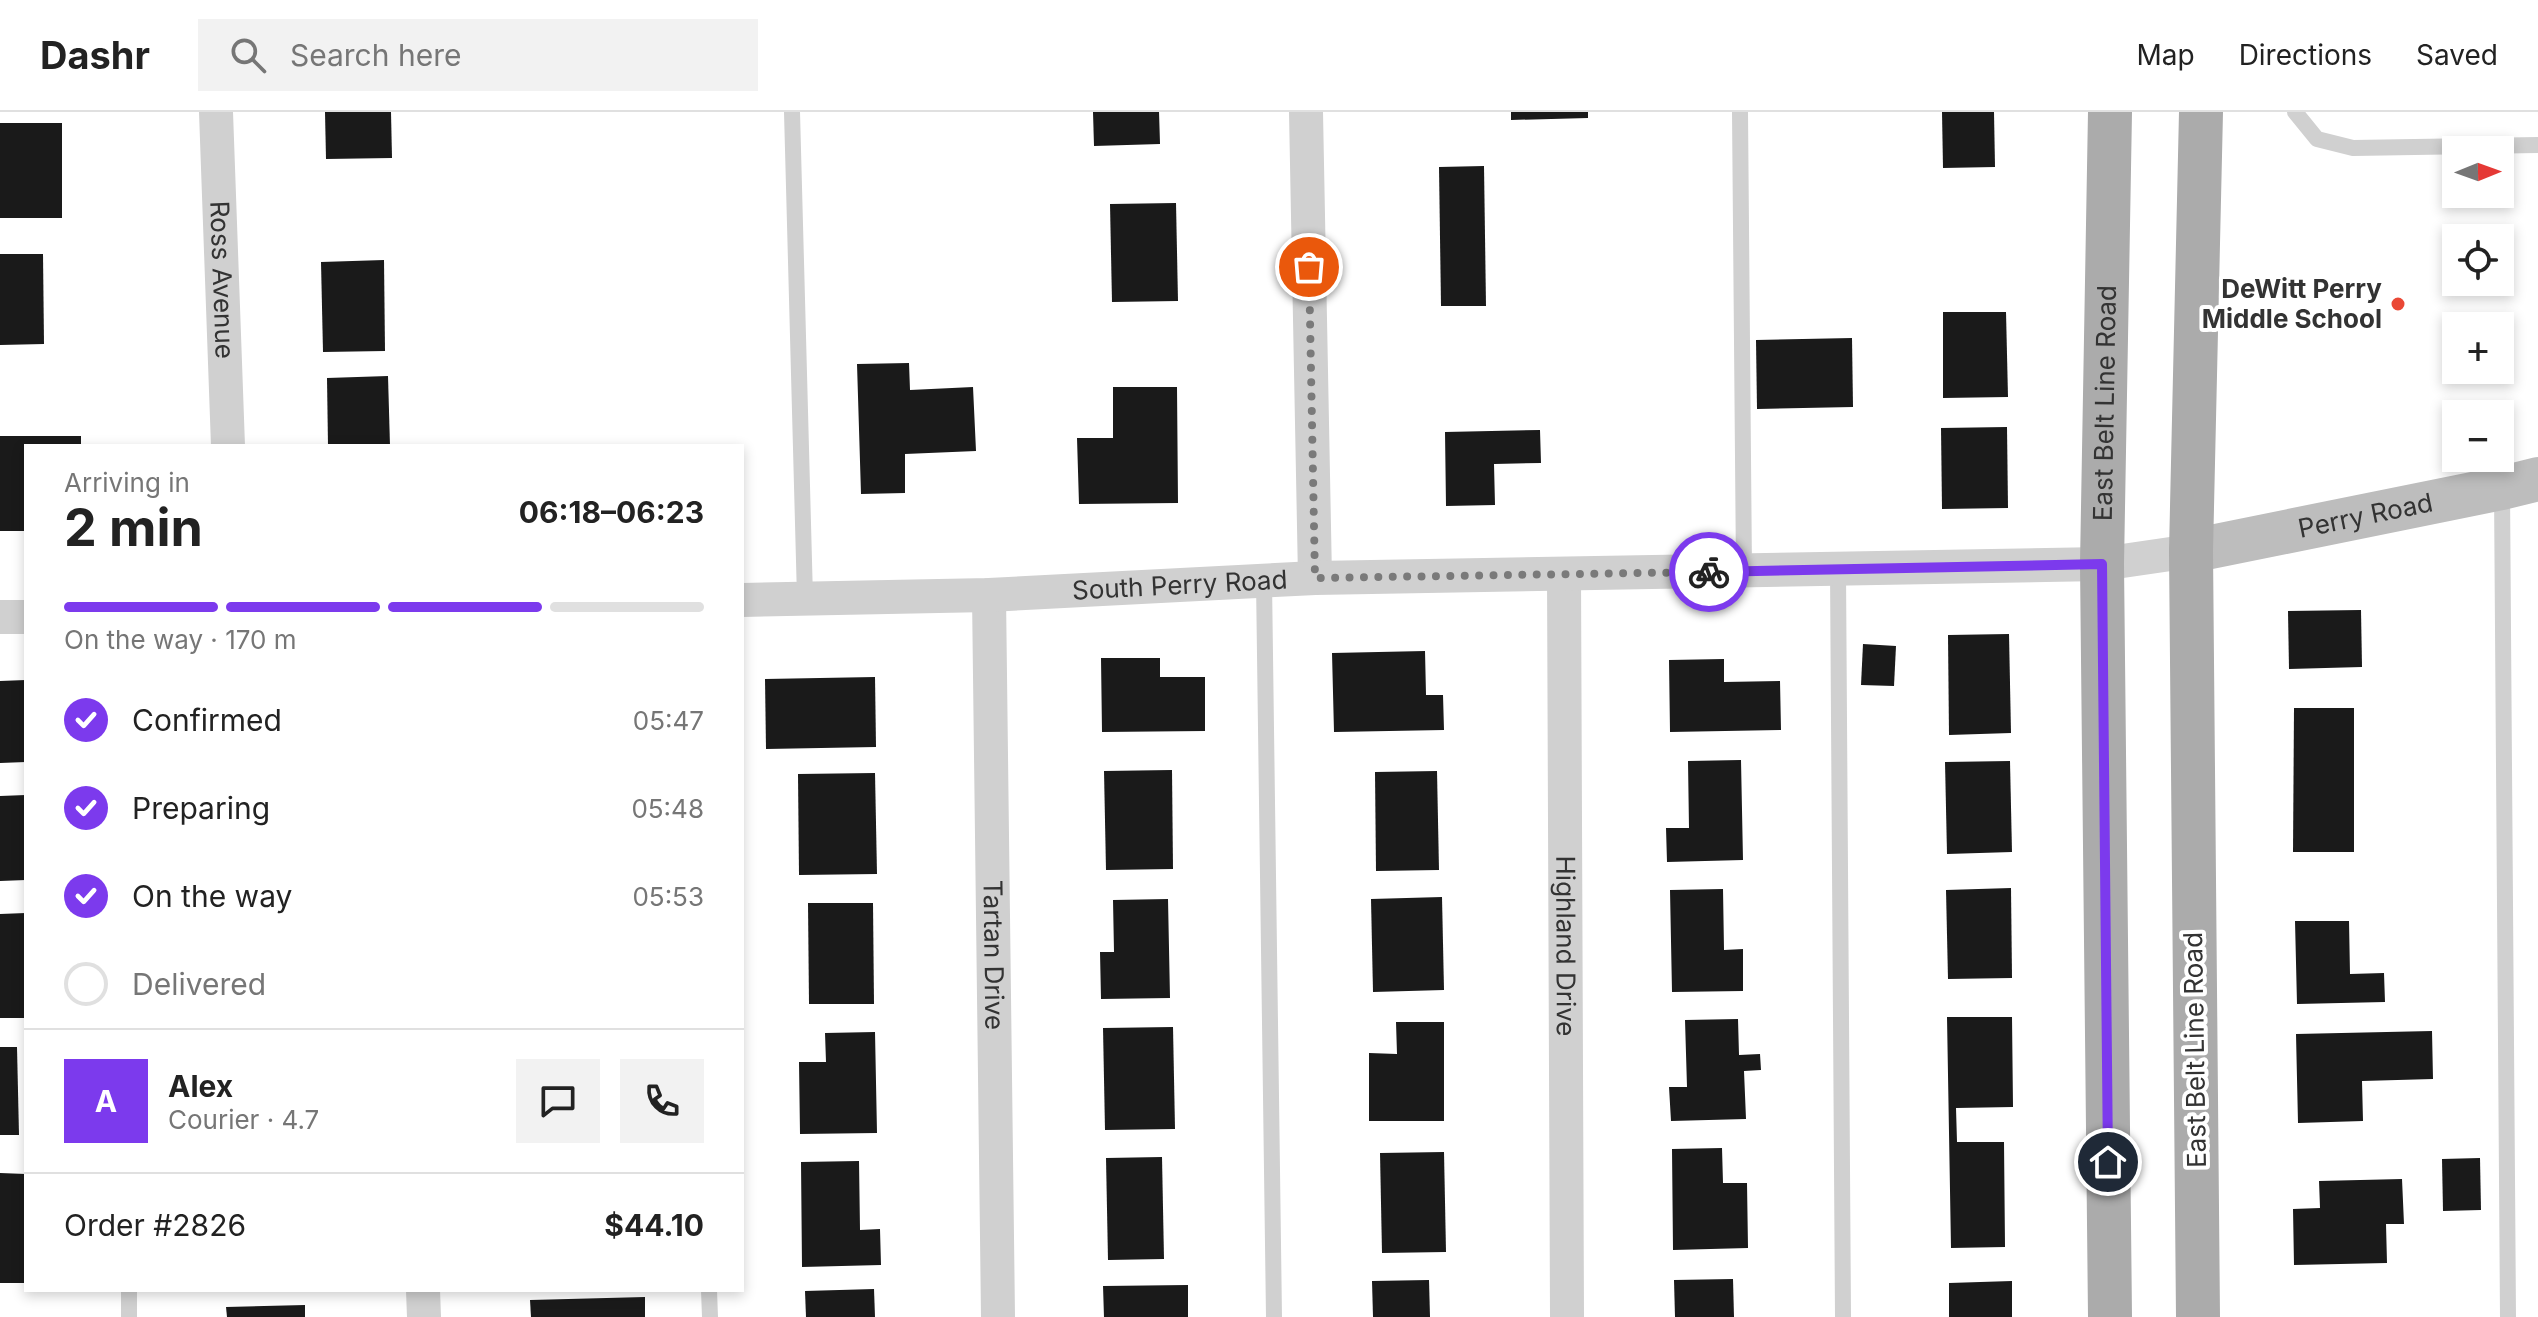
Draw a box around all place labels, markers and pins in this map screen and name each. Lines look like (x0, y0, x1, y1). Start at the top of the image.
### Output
pin (1275, 233, 1343, 301)
place label: DeWitt Perry Middle School (2202, 273, 2382, 334)
marker: DeWitt Perry Middle School (2389, 295, 2407, 313)
pin (2074, 1128, 2142, 1196)

